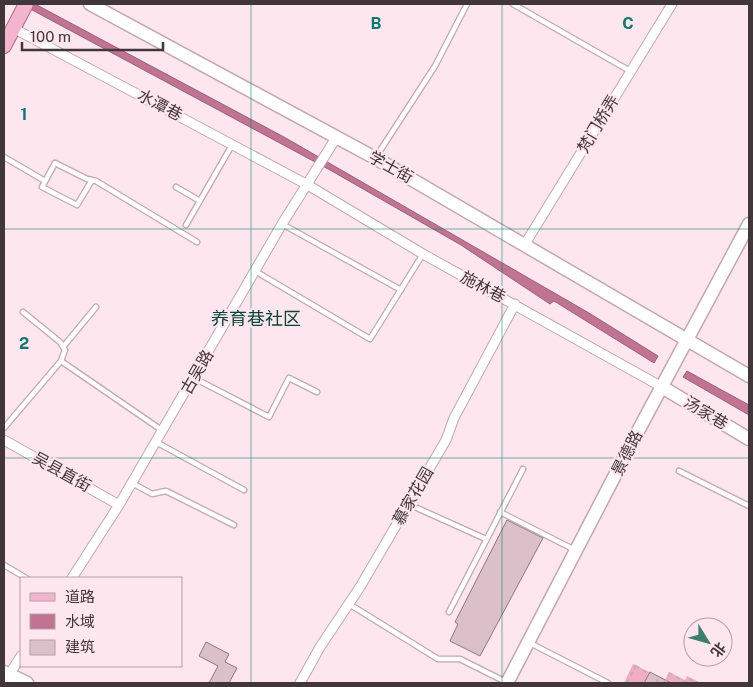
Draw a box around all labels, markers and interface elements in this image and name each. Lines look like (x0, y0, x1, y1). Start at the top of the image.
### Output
text: B (371, 14, 382, 33)
text: C (622, 14, 634, 33)
scale bar (22, 20, 164, 52)
text: 100 m (30, 28, 71, 45)
street label: 水潭巷 (134, 85, 186, 125)
street label: 梵门桥弄 (573, 92, 623, 156)
text: 1 (21, 105, 27, 124)
street label: 学士街 (365, 147, 417, 187)
street label: 施林巷 (457, 267, 509, 307)
district label: 养育巷社区 (211, 308, 301, 329)
text: 2 (19, 334, 29, 353)
street label: 古吴路 (177, 346, 217, 398)
street label: 汤家巷 (681, 392, 731, 434)
street label: 景德路 (608, 427, 646, 479)
street label: 吴县直街 (29, 448, 95, 496)
street label: 慕家花园 (389, 464, 437, 528)
legend (20, 577, 182, 667)
text: 道路 (65, 588, 95, 605)
text: 水域 (65, 613, 95, 630)
north arrow (683, 617, 733, 667)
text: 建筑 (65, 638, 95, 655)
text: 北 (708, 639, 729, 660)

